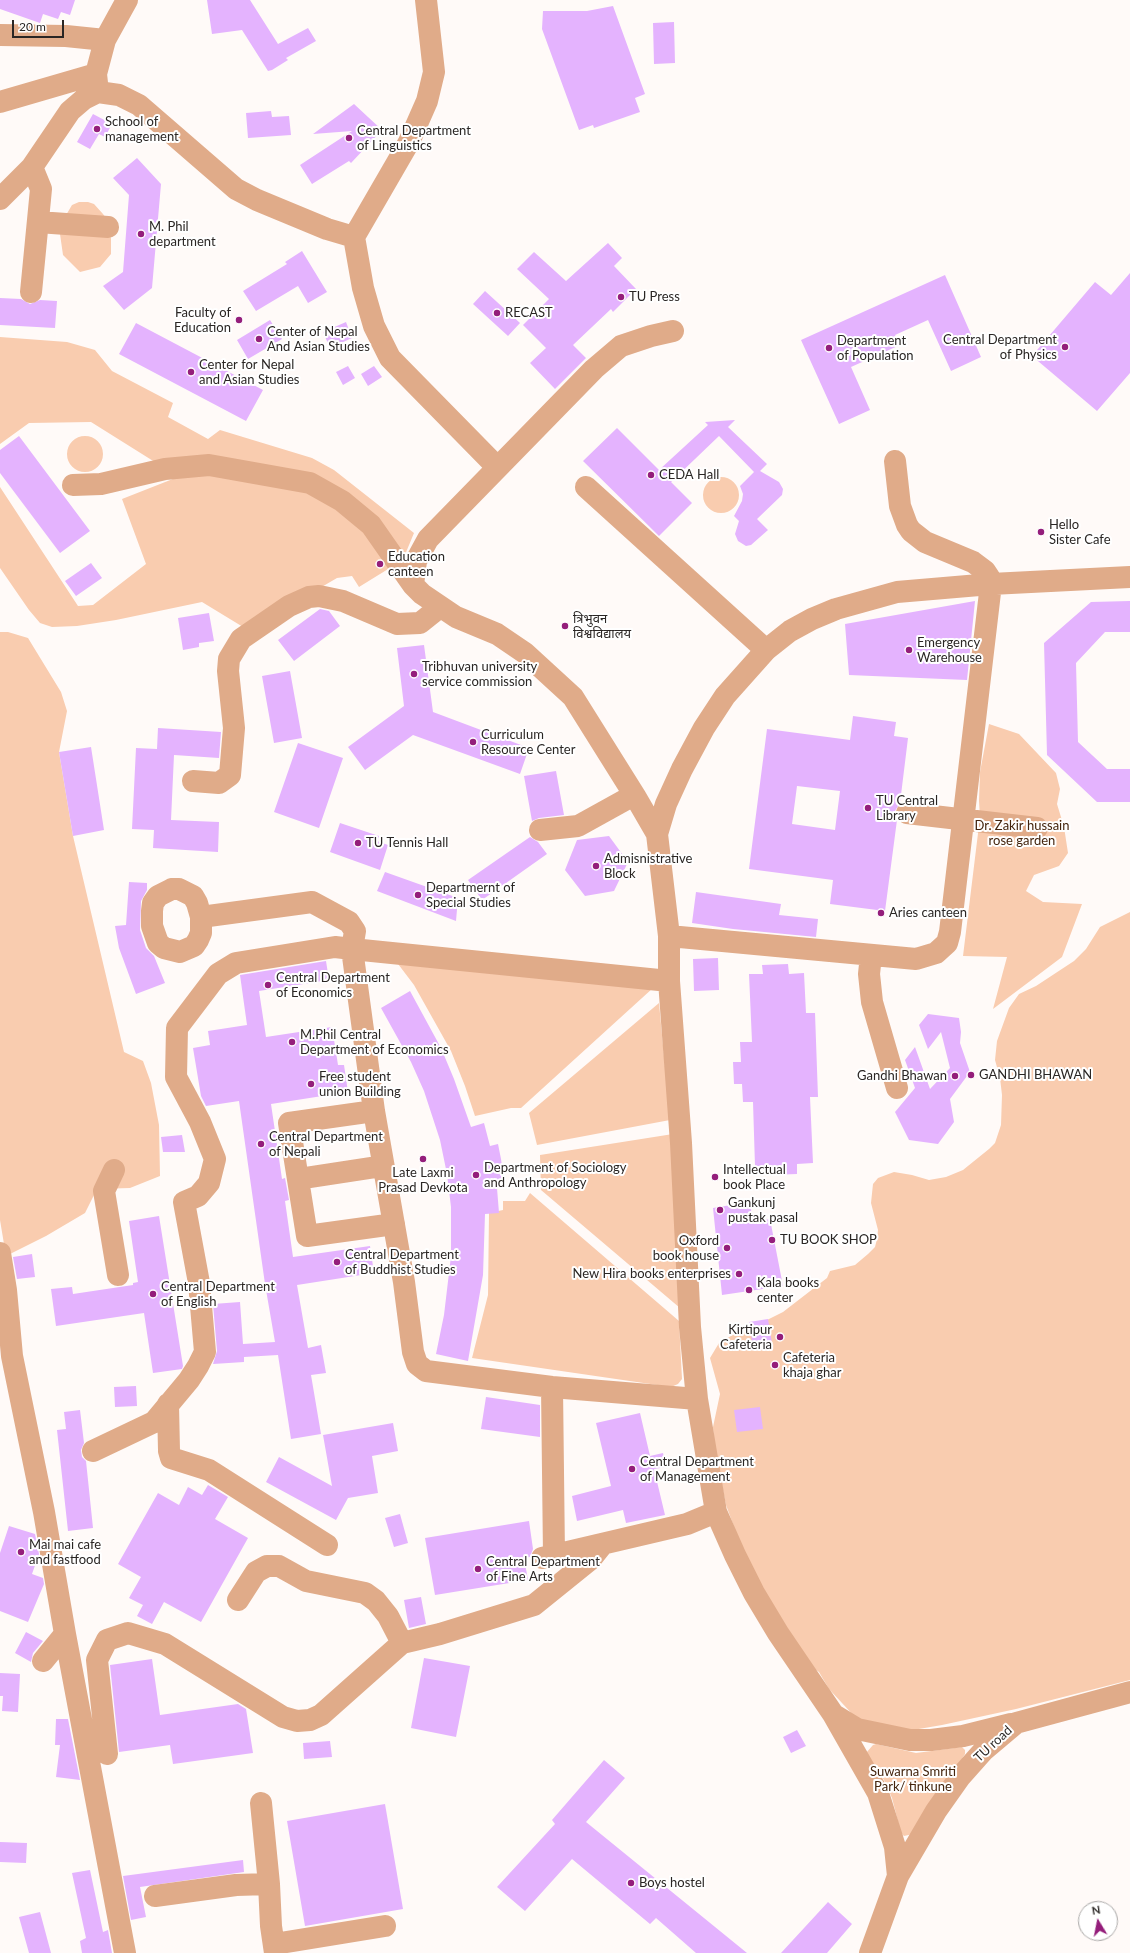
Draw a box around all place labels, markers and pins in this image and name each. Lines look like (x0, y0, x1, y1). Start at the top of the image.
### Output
place label: School of management (105, 114, 179, 145)
place label: Central Department of Linguistics (357, 123, 471, 154)
marker: School of management (92, 124, 102, 134)
marker: Central Department of Linguistics (344, 133, 354, 143)
place label: M. Phil department (149, 219, 216, 250)
marker: M. Phil department (136, 229, 146, 239)
place label: TU Press (629, 289, 680, 305)
marker: TU Press (616, 292, 626, 302)
place label: Faculty of Education (174, 305, 231, 336)
place label: RECAST (505, 305, 553, 321)
marker: RECAST (492, 308, 502, 318)
marker: Faculty of Education (234, 315, 244, 325)
place label: Center of Nepal And Asian Studies (267, 324, 370, 355)
place label: Central Department of Physics (943, 332, 1057, 363)
place label: Department of Population (837, 333, 914, 364)
marker: Center of Nepal And Asian Studies (254, 334, 264, 344)
marker: Central Department of Physics (1060, 342, 1070, 352)
marker: Department of Population (824, 343, 834, 353)
place label: Center for Nepal and Asian Studies (199, 357, 299, 388)
marker: Center for Nepal and Asian Studies (186, 367, 196, 377)
place label: CEDA Hall (659, 467, 719, 483)
marker: CEDA Hall (646, 470, 656, 480)
place label: Hello Sister Cafe (1049, 517, 1111, 548)
marker: Hello Sister Cafe (1036, 527, 1046, 537)
place label: Education canteen (388, 549, 445, 580)
marker: Education canteen (375, 559, 385, 569)
place label: त्रिभुवन विश्वविद्यालय (573, 611, 631, 642)
marker: त्रिभुवन विश्वविद्यालय (560, 621, 570, 631)
place label: Emergency Warehouse (917, 635, 982, 666)
marker: Emergency Warehouse (904, 645, 914, 655)
place label: Tribhuvan university service commission (422, 659, 537, 690)
marker: Tribhuvan university service commission (409, 669, 419, 679)
place label: Curriculum Resource Center (481, 727, 575, 758)
marker: Curriculum Resource Center (468, 737, 478, 747)
place label: TU Central Library (876, 793, 938, 824)
marker: TU Central Library (863, 803, 873, 813)
place label: TU Tennis Hall (366, 835, 448, 851)
marker: TU Tennis Hall (353, 838, 363, 848)
place label: Admisnistrative Block (604, 851, 692, 882)
marker: Admisnistrative Block (591, 861, 601, 871)
place label: Departmernt of Special Studies (426, 880, 515, 911)
marker: Departmernt of Special Studies (413, 890, 423, 900)
place label: Aries canteen (889, 905, 967, 921)
marker: Aries canteen (876, 908, 886, 918)
place label: Central Department of Economics (276, 970, 390, 1001)
marker: Central Department of Economics (263, 980, 273, 990)
place label: M.Phil Central Department of Economics (300, 1027, 449, 1058)
marker: M.Phil Central Department of Economics (287, 1037, 297, 1047)
place label: GANDHI BHAWAN (979, 1067, 1092, 1083)
place label: Gandhi Bhawan (857, 1068, 947, 1084)
place label: Free student union Building (319, 1069, 401, 1100)
marker: GANDHI BHAWAN (966, 1070, 976, 1080)
marker: Gandhi Bhawan (950, 1071, 960, 1081)
marker: Free student union Building (306, 1079, 316, 1089)
place label: Central Department of Nepali (269, 1129, 383, 1160)
marker: Central Department of Nepali (256, 1139, 266, 1149)
marker: Late Laxmi Prasad Devkota (418, 1154, 428, 1164)
place label: Department of Sociology and Anthropology (484, 1160, 627, 1191)
place label: Intellectual book Place (723, 1162, 786, 1193)
place label: Late Laxmi Prasad Devkota (378, 1165, 468, 1196)
marker: Department of Sociology and Anthropology (471, 1170, 481, 1180)
marker: Intellectual book Place (710, 1172, 720, 1182)
place label: Gankunj pustak pasal (728, 1195, 798, 1226)
marker: Gankunj pustak pasal (715, 1205, 725, 1215)
place label: TU BOOK SHOP (780, 1232, 877, 1248)
place label: Oxford book house (653, 1233, 719, 1264)
marker: TU BOOK SHOP (767, 1235, 777, 1245)
marker: Oxford book house (722, 1243, 732, 1253)
place label: Central Department of Buddhist Studies (345, 1247, 459, 1278)
marker: Central Department of Buddhist Studies (332, 1257, 342, 1267)
place label: New Hira books enterprises (572, 1266, 731, 1282)
marker: New Hira books enterprises (734, 1269, 744, 1279)
place label: Kala books center (757, 1275, 819, 1306)
place label: Central Department of English (161, 1279, 275, 1310)
marker: Kala books center (744, 1285, 754, 1295)
marker: Central Department of English (148, 1289, 158, 1299)
place label: Kirtipur Cafeteria (720, 1322, 772, 1353)
marker: Kirtipur Cafeteria (775, 1332, 785, 1342)
place label: Cafeteria khaja ghar (783, 1350, 841, 1381)
marker: Cafeteria khaja ghar (770, 1360, 780, 1370)
place label: Central Department of Management (640, 1454, 754, 1485)
marker: Central Department of Management (627, 1464, 637, 1474)
place label: Mai mai cafe and fastfood (29, 1537, 101, 1568)
marker: Mai mai cafe and fastfood (16, 1547, 26, 1557)
place label: Central Department of Fine Arts (486, 1554, 600, 1585)
marker: Central Department of Fine Arts (473, 1564, 483, 1574)
place label: Boys hostel (639, 1875, 705, 1891)
marker: Boys hostel (626, 1878, 636, 1888)

